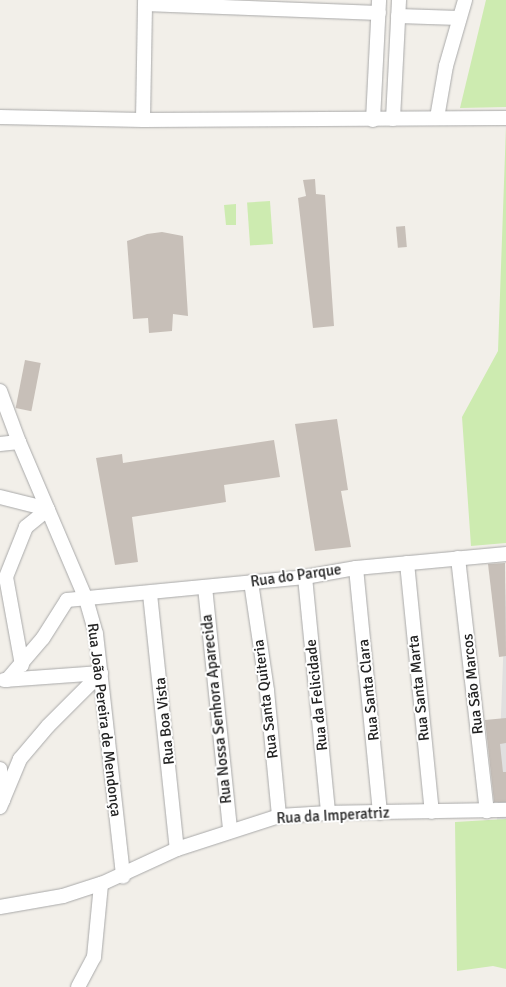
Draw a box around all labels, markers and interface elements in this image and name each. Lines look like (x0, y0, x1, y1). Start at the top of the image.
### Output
street label: Rua do Parque (249, 561, 343, 591)
street label: Rua Nossa Senhora Aparecida (198, 613, 236, 805)
street label: Rua João Pereira de Mendonça (83, 622, 125, 818)
street label: Rua São Marcos (459, 633, 487, 735)
street label: Rua Santa Marta (404, 634, 434, 742)
street label: Rua Santa Quiteria (250, 638, 282, 760)
street label: Rua da Felicidade (302, 638, 332, 752)
street label: Rua Santa Clara (355, 638, 383, 742)
street label: Rua Boa Vista (151, 676, 179, 766)
street label: Rua da Imperatriz (276, 804, 390, 828)

